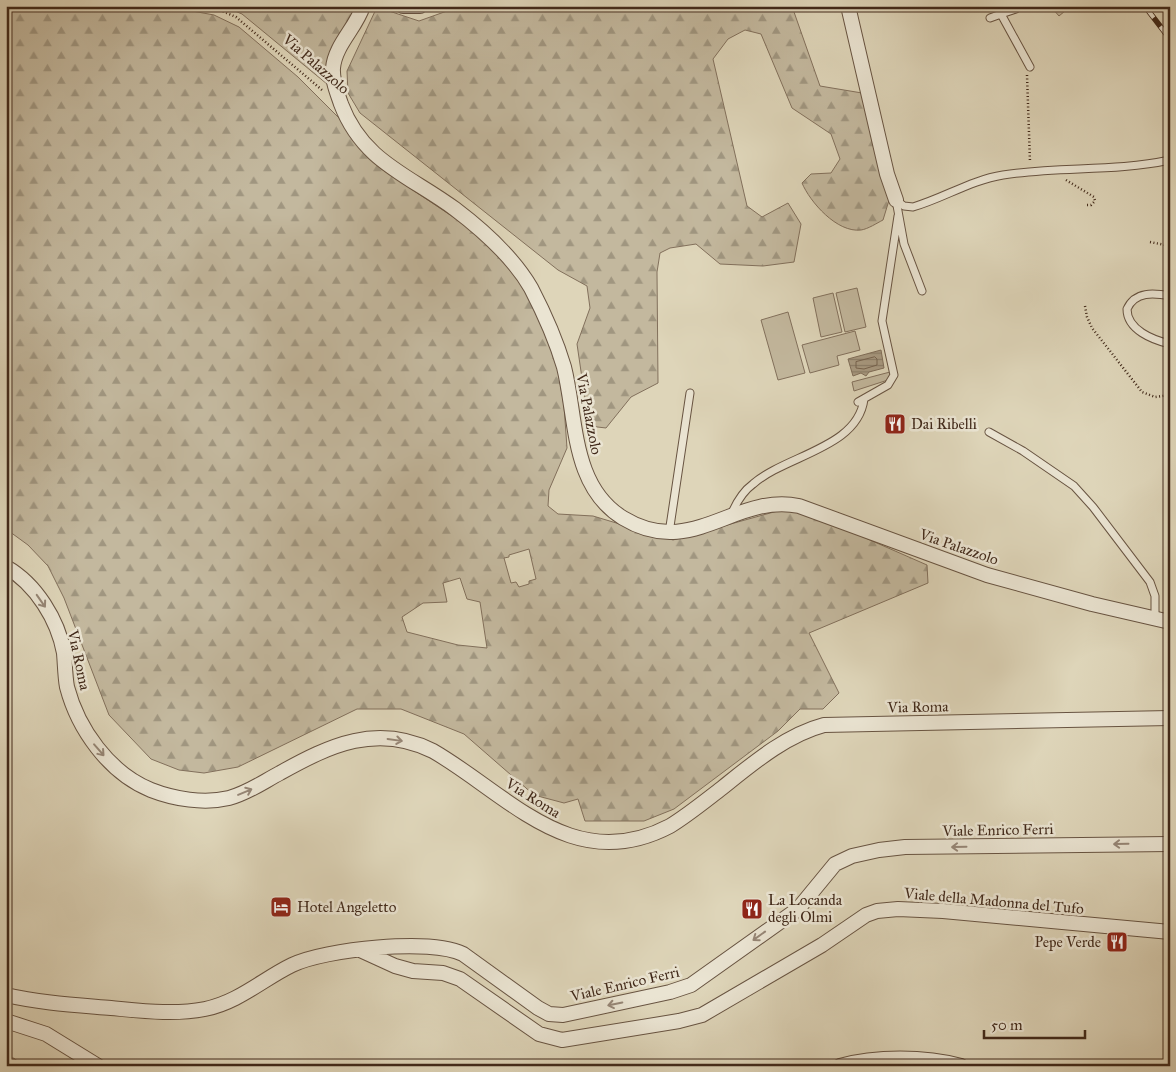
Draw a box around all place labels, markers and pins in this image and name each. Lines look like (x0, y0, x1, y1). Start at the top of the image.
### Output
restaurant icon: Dai Ribelli (883, 412, 907, 436)
place label: Dai Ribelli (911, 415, 977, 433)
place label: La Locanda degli Olmi (768, 891, 843, 926)
hotel icon: Hotel Angeletto (269, 895, 293, 919)
restaurant icon: La Locanda degli Olmi (740, 897, 764, 921)
place label: Hotel Angeletto (297, 898, 397, 916)
restaurant icon: Pepe Verde (1105, 930, 1129, 954)
place label: Pepe Verde (1035, 933, 1101, 951)

